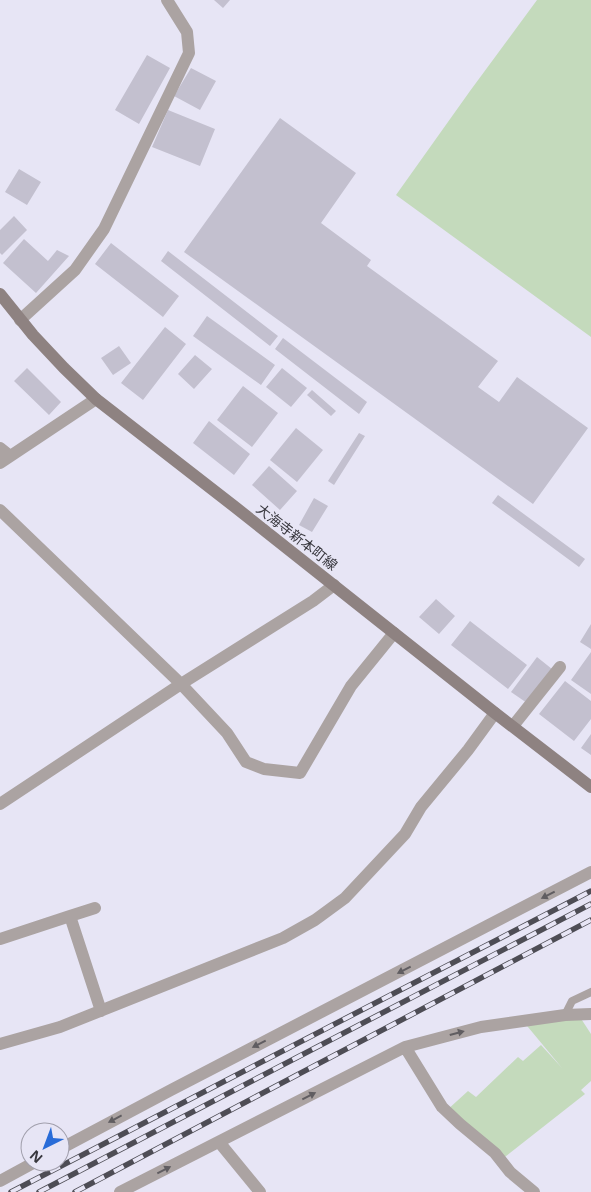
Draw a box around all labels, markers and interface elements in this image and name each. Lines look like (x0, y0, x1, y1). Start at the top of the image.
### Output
street label: 大海寺新本町線 (253, 499, 342, 574)
one-way arrow (540, 891, 555, 899)
one-way arrow (396, 966, 411, 974)
one-way arrow (450, 1029, 465, 1037)
one-way arrow (252, 1040, 266, 1048)
one-way arrow (301, 1092, 316, 1100)
one-way arrow (108, 1115, 122, 1124)
north arrow (20, 1122, 70, 1172)
text: N (25, 1146, 47, 1168)
one-way arrow (157, 1166, 171, 1174)

